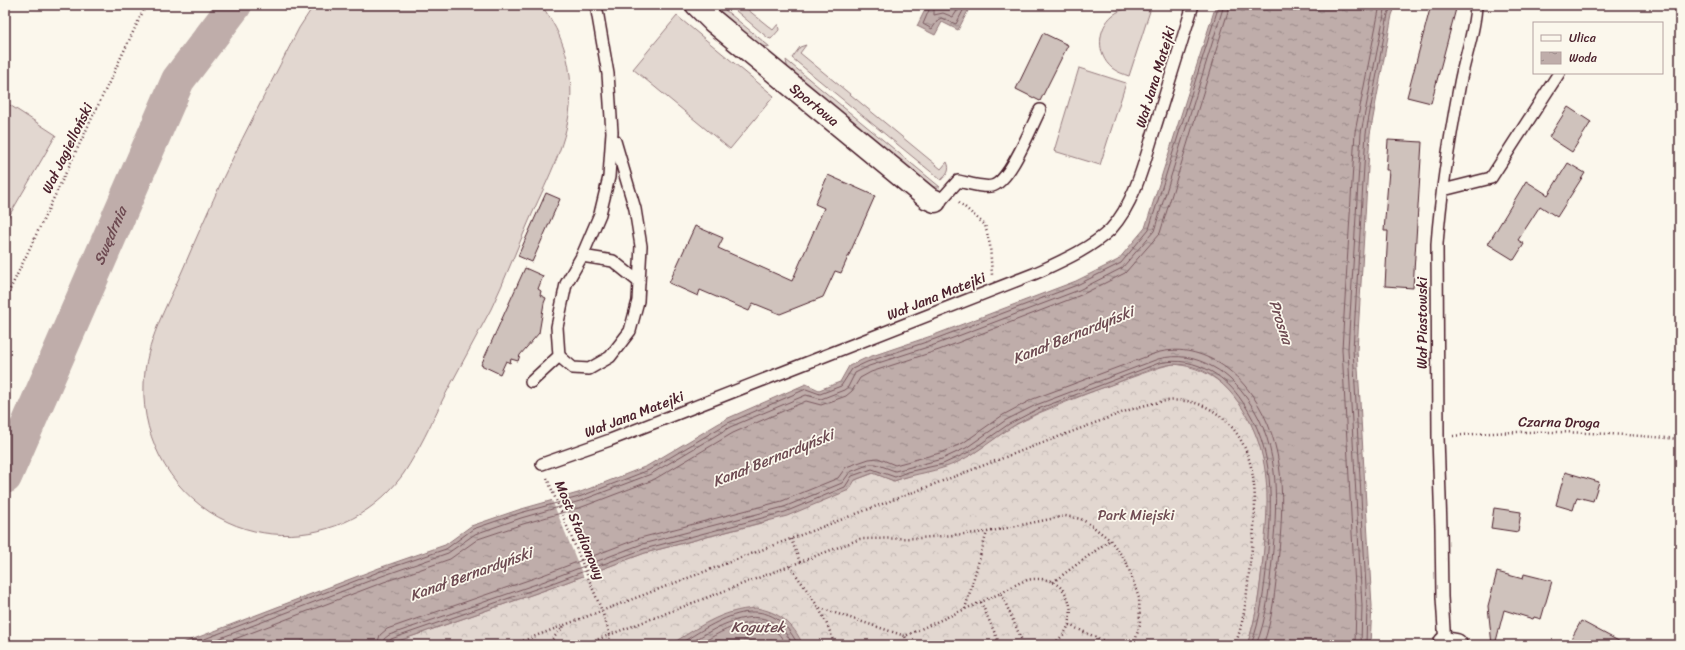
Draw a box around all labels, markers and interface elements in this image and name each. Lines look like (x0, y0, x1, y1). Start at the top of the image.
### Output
street label: Wał Jana Matejki (1128, 22, 1183, 131)
legend (1533, 22, 1663, 74)
text: Ulica (1569, 27, 1597, 49)
text: Woda (1569, 47, 1598, 69)
street label: Sportowa (784, 77, 845, 133)
street label: Wał Jagielloński (35, 98, 101, 198)
water label: Swędrnia (86, 200, 135, 269)
street label: Wał Jana Matejki (883, 265, 991, 328)
street label: Wał Piastowski (1410, 276, 1435, 369)
water label: Prosna (1262, 296, 1301, 350)
water label: Kanał Bernardyński (1009, 298, 1140, 371)
street label: Wał Jana Matejki (581, 384, 689, 445)
street label: Czarna Droga (1518, 409, 1600, 436)
water label: Kanał Bernardyński (709, 421, 840, 494)
street label: Most Stadionowy (547, 476, 612, 585)
park label: Park Miejski (1098, 503, 1176, 528)
water label: Kanał Bernardyński (406, 539, 539, 608)
water label: Kogutek (731, 614, 786, 640)

